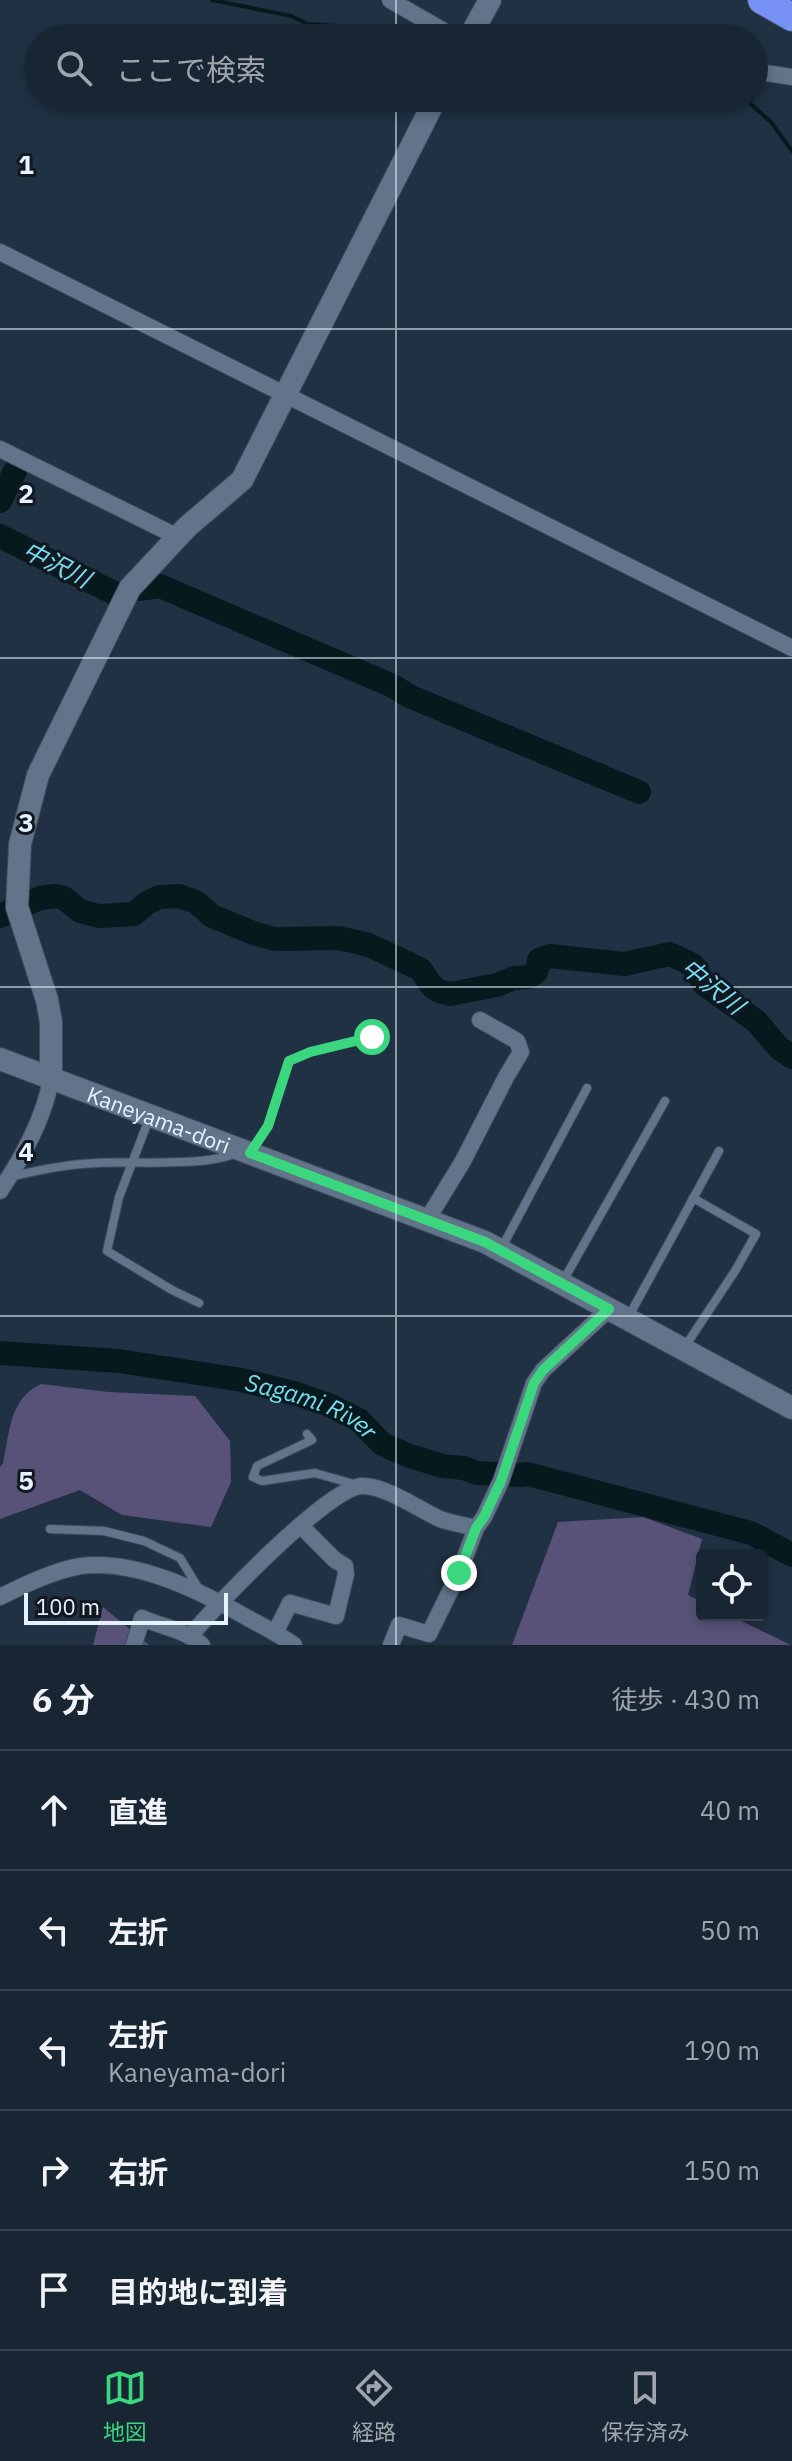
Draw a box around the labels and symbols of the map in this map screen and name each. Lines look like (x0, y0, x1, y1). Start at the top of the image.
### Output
text: 1 (18, 147, 34, 181)
text: 2 (18, 476, 34, 510)
water label: 中沢川 (18, 533, 99, 596)
text: 3 (18, 805, 34, 839)
water label: 中沢川 (675, 951, 753, 1023)
route start (354, 1019, 390, 1055)
street label: Kaneyama-dori (83, 1079, 235, 1159)
text: 4 (18, 1134, 34, 1168)
water label: Sagami River (242, 1366, 385, 1447)
text: 5 (18, 1463, 34, 1497)
route end (441, 1555, 477, 1591)
scale bar (24, 1589, 228, 1625)

